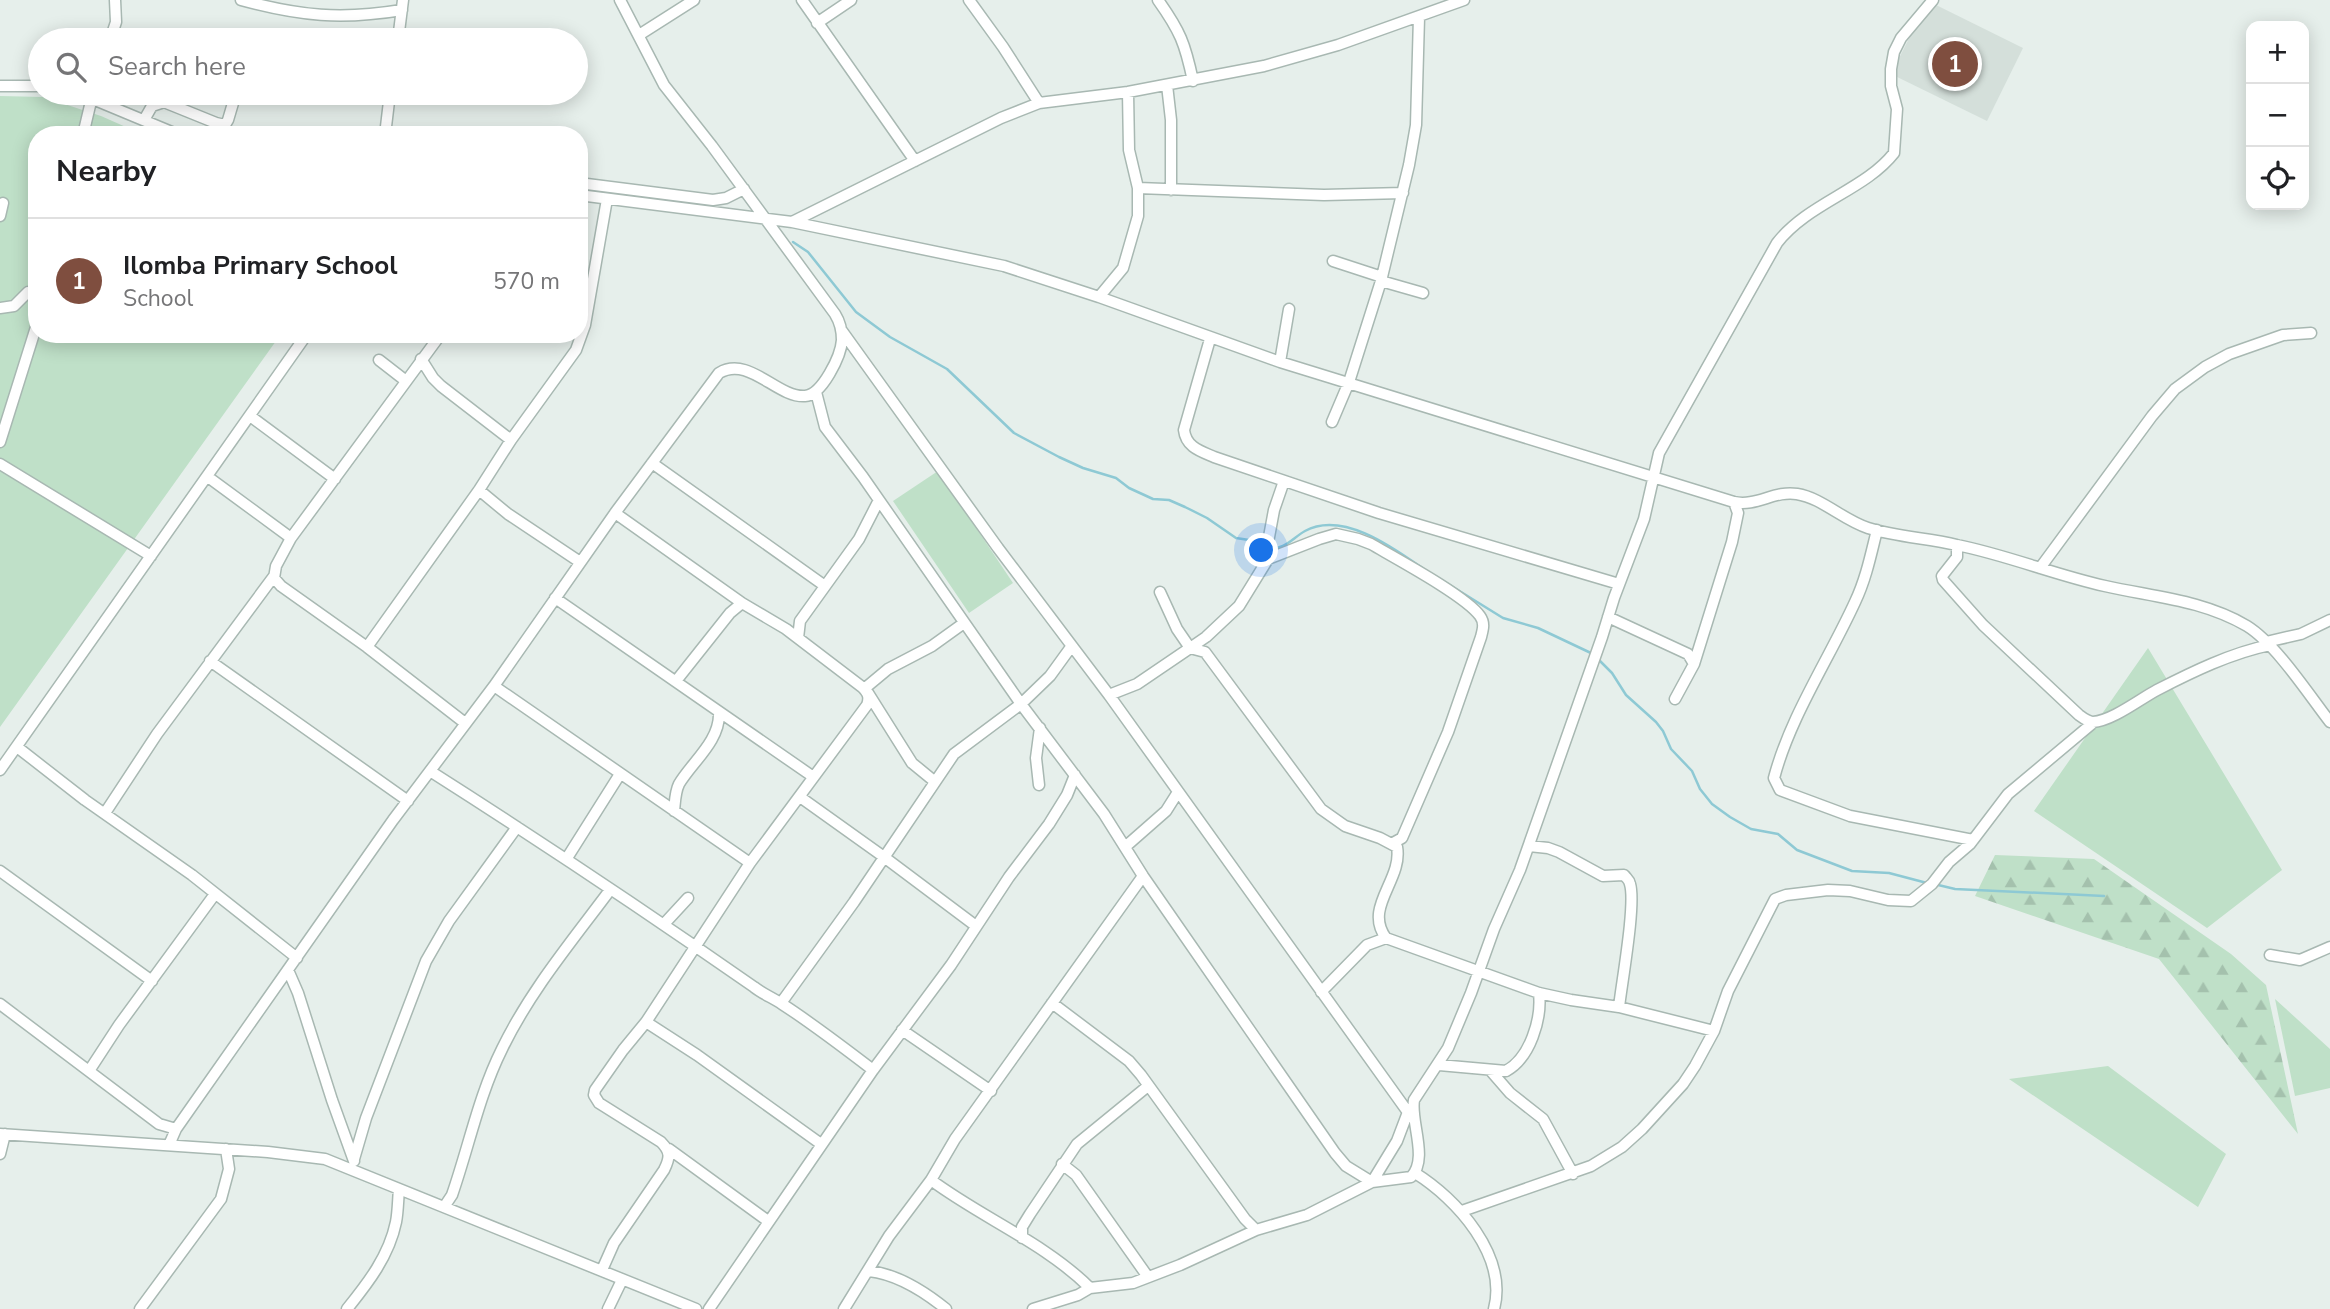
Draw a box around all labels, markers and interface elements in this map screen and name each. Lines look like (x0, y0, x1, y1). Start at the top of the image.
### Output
map controls (2246, 21, 2309, 210)
button: + (2246, 21, 2309, 84)
search box (28, 28, 588, 105)
pin: 1 (1932, 38, 1978, 90)
icon: search (52, 48, 90, 86)
text: Search here (108, 49, 246, 84)
button: − (2246, 84, 2309, 147)
button: locate (2246, 147, 2309, 210)
text: Nearby (56, 151, 156, 192)
text: Ilomba Primary School (123, 248, 397, 283)
text: 1 (72, 266, 86, 297)
text: 570 m (493, 266, 560, 297)
text: School (123, 283, 193, 314)
your location (1244, 533, 1278, 567)

